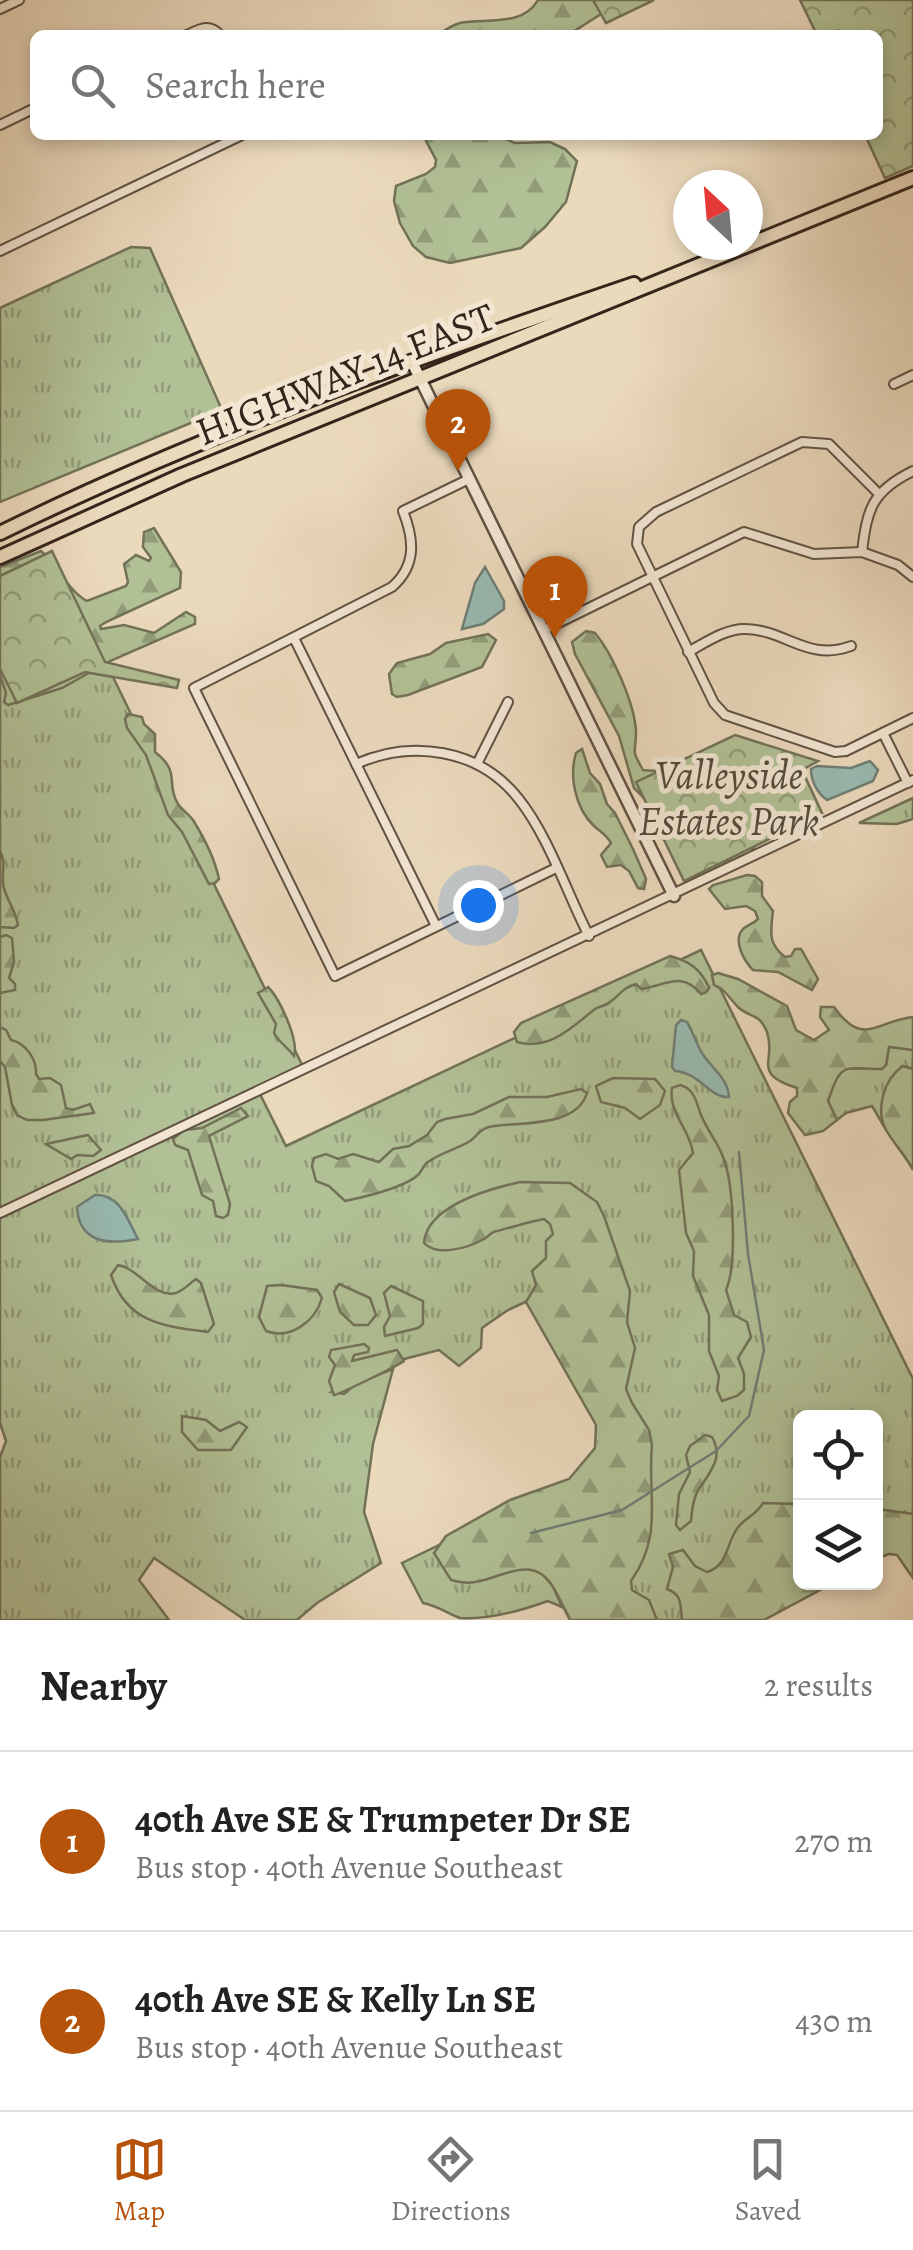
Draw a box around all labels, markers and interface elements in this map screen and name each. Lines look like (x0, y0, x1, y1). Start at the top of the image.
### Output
search box (30, 30, 883, 140)
icon: search (65, 58, 120, 113)
text: Search here (145, 59, 326, 111)
north arrow (673, 170, 763, 260)
street label: HIGHWAY 14 EAST (187, 289, 503, 459)
pin: 2 (426, 388, 490, 471)
pin: 1 (522, 556, 588, 638)
park label: Valleyside Estates Park (639, 748, 819, 849)
your location (453, 880, 504, 931)
map controls (793, 1410, 883, 1590)
button: locate (793, 1410, 883, 1500)
button: layers (793, 1500, 883, 1590)
text: Nearby (40, 1657, 167, 1714)
text: 2 results (764, 1663, 873, 1707)
text: 40th Ave SE & Trumpeter Dr SE (135, 1793, 631, 1845)
text: 1 (67, 1819, 78, 1863)
text: 270 m (794, 1819, 873, 1863)
text: Bus stop · 40th Avenue Southeast (135, 1845, 563, 1889)
text: 40th Ave SE & Kelly Ln SE (135, 1973, 536, 2025)
text: 2 (65, 1999, 80, 2043)
text: 430 m (795, 1999, 873, 2043)
text: Bus stop · 40th Avenue Southeast (135, 2025, 563, 2069)
tab: Map (112, 2132, 167, 2230)
tab: Directions (391, 2132, 511, 2230)
tab: Saved (735, 2132, 801, 2230)

